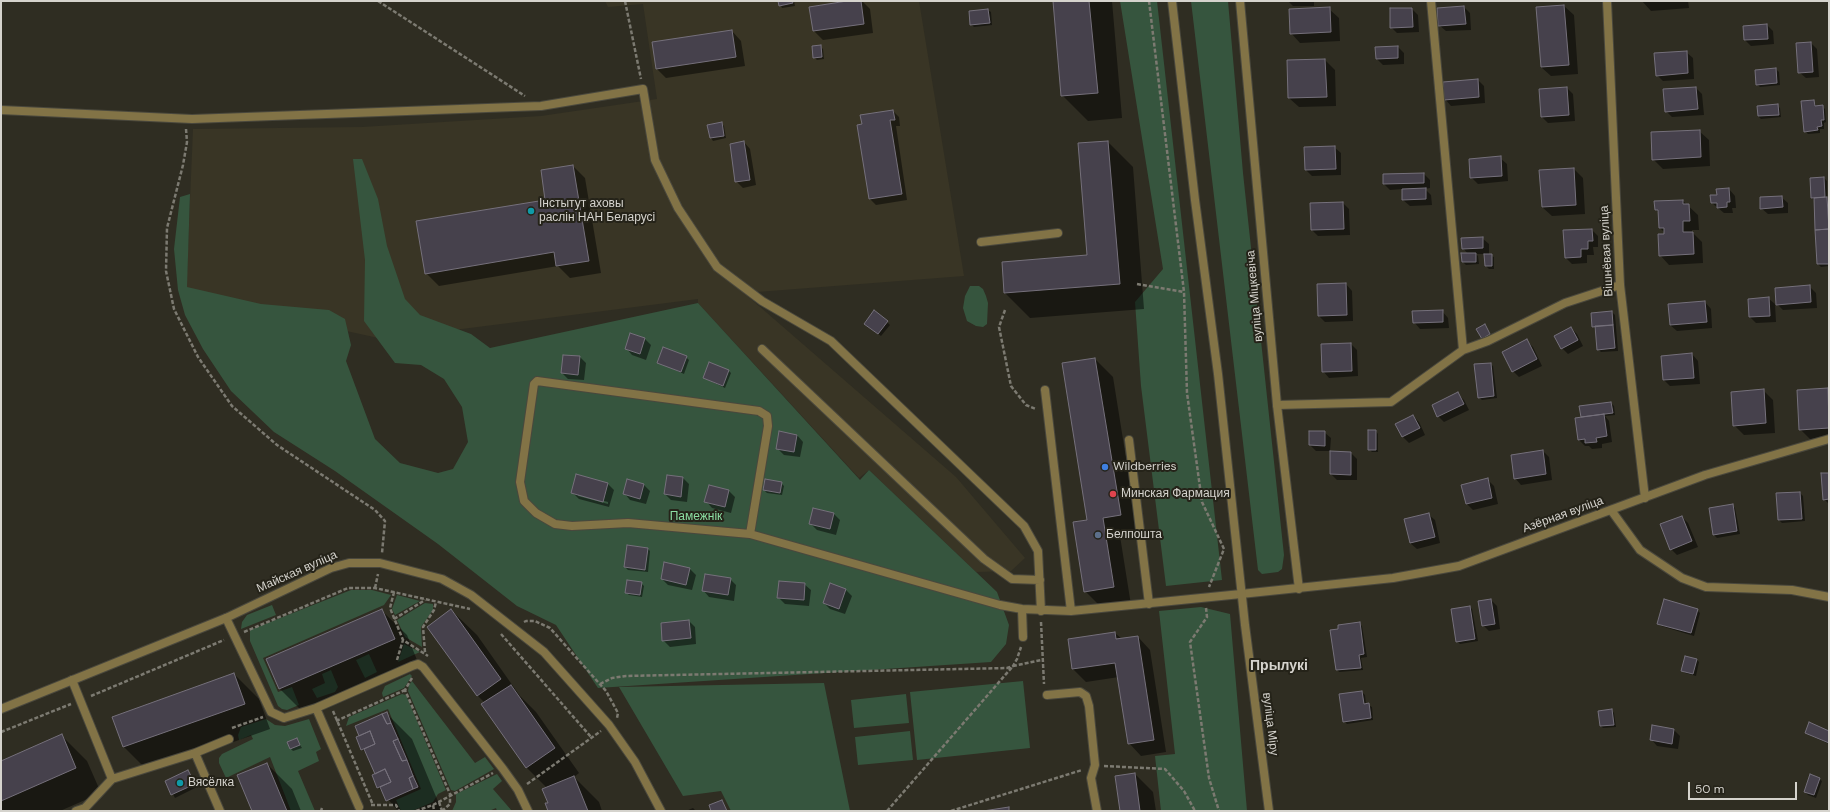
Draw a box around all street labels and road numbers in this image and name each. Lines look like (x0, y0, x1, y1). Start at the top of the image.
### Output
street label: Вішнёвая вуліца (1597, 205, 1617, 297)
street label: вуліца Міцкевіча (1244, 250, 1266, 342)
street label: Азёрная вуліца (1521, 494, 1605, 536)
street label: Майская вуліца (255, 548, 339, 596)
street label: вуліца Міру (1259, 692, 1281, 756)

